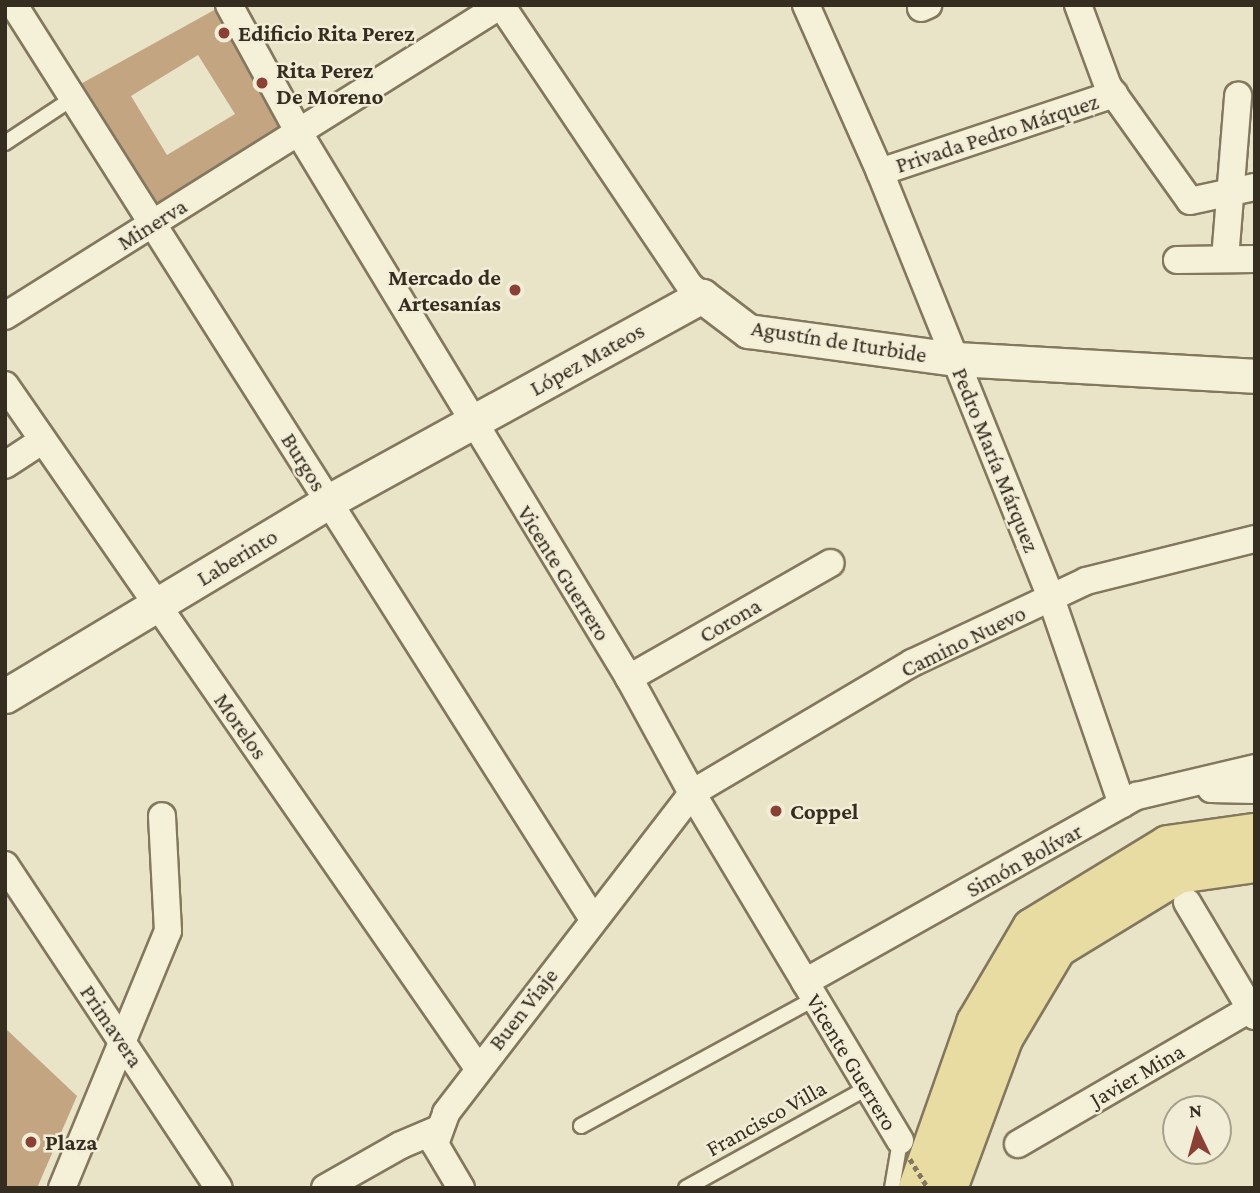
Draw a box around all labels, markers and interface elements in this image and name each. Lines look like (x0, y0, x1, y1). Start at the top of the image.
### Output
place label: Edificio Rita Perez (238, 19, 414, 47)
marker: Edificio Rita Perez (216, 25, 232, 41)
place label: Rita Perez De Moreno (276, 56, 383, 110)
marker: Rita Perez De Moreno (254, 75, 270, 91)
street label: Privada Pedro Márquez (892, 87, 1102, 179)
street label: Minerva (112, 192, 192, 256)
place label: Mercado de Artesanías (388, 263, 501, 317)
marker: Mercado de Artesanías (507, 282, 523, 298)
street label: Agustín de Iturbide (749, 314, 929, 368)
street label: López Mateos (525, 316, 649, 402)
street label: Pedro María Márquez (946, 364, 1046, 556)
street label: Burgos (275, 428, 333, 496)
street label: Vicente Guerrero (511, 500, 617, 646)
street label: Laberinto (192, 522, 282, 592)
street label: Corona (694, 591, 766, 649)
street label: Camino Nuevo (896, 599, 1030, 683)
street label: Morelos (208, 687, 274, 765)
place label: Coppel (790, 797, 859, 825)
marker: Coppel (768, 803, 784, 819)
street label: Simón Bolívar (961, 817, 1087, 903)
street label: Buen Viaje (482, 962, 564, 1056)
street label: Primavera (74, 979, 150, 1073)
street label: Vicente Guerrero (800, 989, 904, 1135)
street label: Javier Mina (1085, 1037, 1189, 1113)
street label: Francisco Villa (701, 1074, 831, 1162)
north arrow (1162, 1095, 1232, 1165)
text: N (1188, 1100, 1203, 1122)
place label: Plaza (45, 1128, 97, 1156)
marker: Plaza (23, 1134, 39, 1150)

